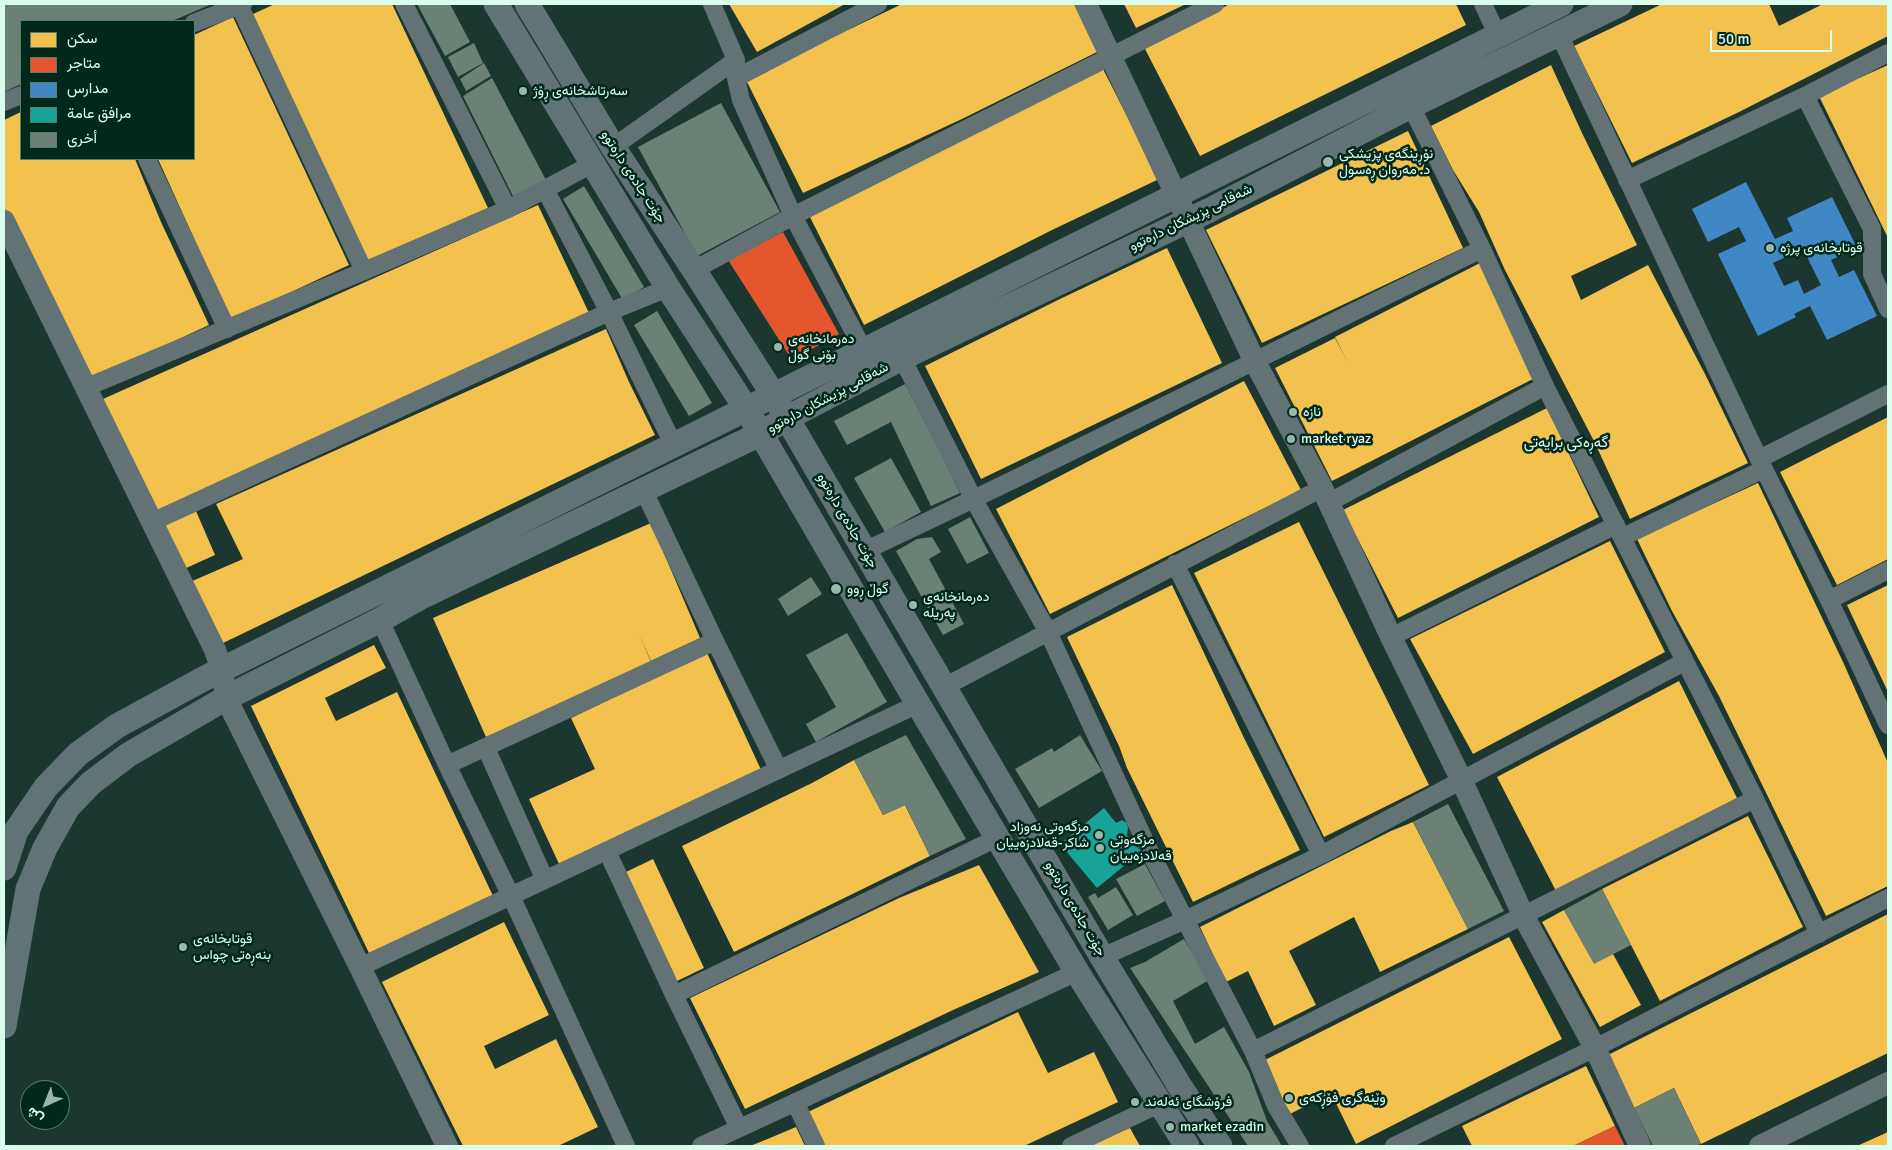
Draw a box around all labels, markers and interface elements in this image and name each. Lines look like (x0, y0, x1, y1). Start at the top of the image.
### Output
legend (20, 20, 195, 160)
scale bar (1712, 20, 1834, 52)
text: سكن (67, 29, 97, 47)
text: 50 m (1718, 30, 1749, 48)
text: متاجر (67, 54, 101, 72)
text: مدارس (67, 79, 108, 97)
place label: سەرتاشخانەی ڕۆژ (533, 83, 628, 99)
marker: سەرتاشخانەی ڕۆژ (517, 85, 529, 97)
text: مرافق عامة (67, 104, 131, 122)
street label: جۆت جادەی دارەتوو (597, 128, 669, 226)
text: أخرى (67, 129, 97, 147)
place label: نۆڕینگەی پزیشکی د. مەروان ڕەسول (1339, 146, 1433, 178)
marker: نۆڕینگەی پزیشکی د. مەروان ڕەسول (1321, 155, 1335, 169)
street label: شەقامی پزیشکان دارەتوو (1127, 181, 1255, 255)
place label: قوتابخانەی پرژە (1780, 240, 1863, 256)
marker: قوتابخانەی پرژە (1764, 242, 1776, 254)
place label: دەرمانخانەی بۆنی گوڵ (788, 331, 854, 364)
marker: دەرمانخانەی بۆنی گوڵ (772, 341, 784, 353)
street label: شەقامی پزیشکان دارەتوو (764, 359, 892, 437)
place label: نازە (1303, 404, 1321, 420)
marker: نازە (1287, 406, 1299, 418)
place label: market ryaz (1301, 431, 1371, 447)
marker: market ryaz (1285, 433, 1297, 445)
district label: گەڕەکی برایەتی (1524, 434, 1608, 452)
street label: جۆت جادەی دارەتوو (813, 470, 881, 572)
place label: گوڵ ڕوو (847, 581, 889, 597)
marker: گوڵ ڕوو (829, 582, 843, 596)
place label: دەرمانخانەی پەریلە (923, 589, 989, 622)
marker: دەرمانخانەی پەریلە (907, 599, 919, 611)
place label: مزگەوتی نەوزاد شاکر-قەلادزەییان (996, 819, 1089, 852)
marker: مزگەوتی نەوزاد شاکر-قەلادزەییان (1093, 829, 1105, 841)
place label: مزگەوتی قەلادزەییان (1110, 832, 1172, 864)
marker: مزگەوتی قەلادزەییان (1094, 842, 1106, 854)
street label: جۆت جادەی دارەتوو (1041, 858, 1109, 960)
place label: قوتابخانەی بنەڕەتی چواس (193, 931, 271, 964)
marker: قوتابخانەی بنەڕەتی چواس (177, 941, 189, 953)
north arrow (20, 1080, 70, 1130)
place label: وێنەگری فۆڕکەی (1299, 1090, 1386, 1106)
marker: وێنەگری فۆڕکەی (1283, 1092, 1295, 1104)
place label: فرۆشگای ئەلەند (1145, 1094, 1232, 1110)
marker: فرۆشگای ئەلەند (1129, 1096, 1141, 1108)
text: ش (23, 1103, 47, 1127)
place label: market ezadin (1180, 1119, 1264, 1135)
marker: market ezadin (1164, 1121, 1176, 1133)

